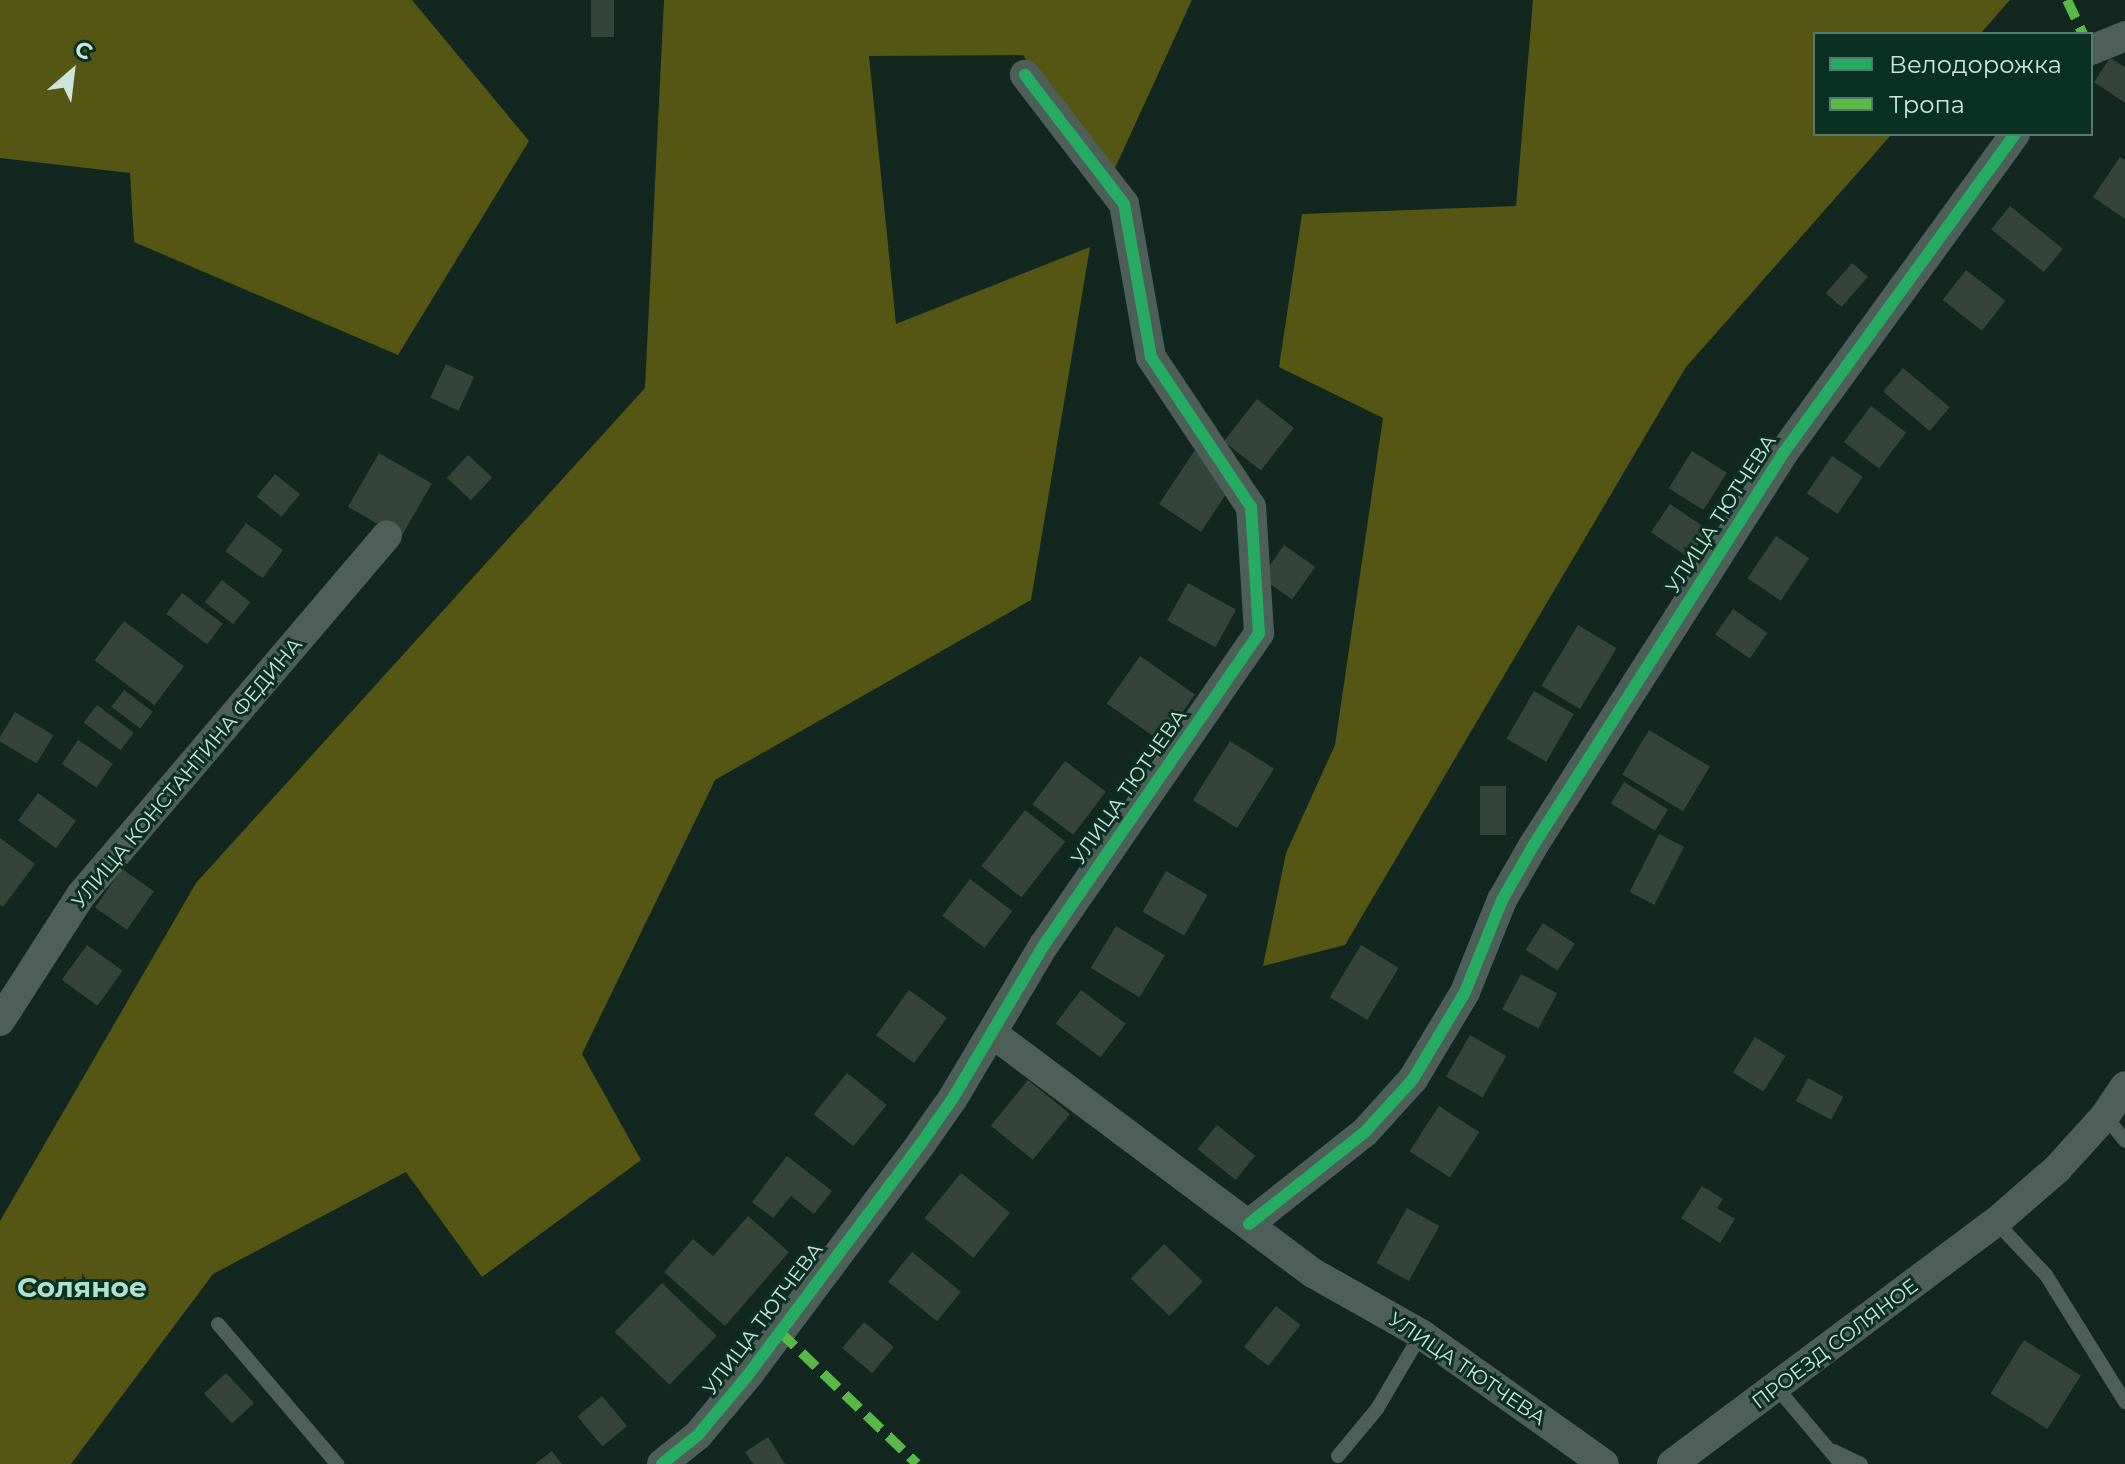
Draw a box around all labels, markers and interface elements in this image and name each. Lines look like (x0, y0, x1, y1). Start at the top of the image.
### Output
north arrow (32, 32, 112, 112)
legend (1813, 32, 2093, 136)
text: С (70, 35, 97, 66)
text: Велодорожка (1889, 50, 2062, 79)
text: Тропа (1889, 90, 1965, 119)
street label: УЛИЦА ТЮТЧЕВА (1661, 430, 1781, 598)
street label: УЛИЦА КОНСТАНТИНА ФЕДИНА (67, 633, 307, 913)
street label: УЛИЦА ТЮТЧЕВА (1066, 705, 1192, 869)
street label: УЛИЦА ТЮТЧЕВА (698, 1238, 828, 1400)
district label: Соляное (17, 1270, 147, 1304)
street label: ПРОЕЗД СОЛЯНОЕ (1747, 1274, 1923, 1414)
street label: УЛИЦА ТЮТЧЕВА (1384, 1308, 1550, 1430)

